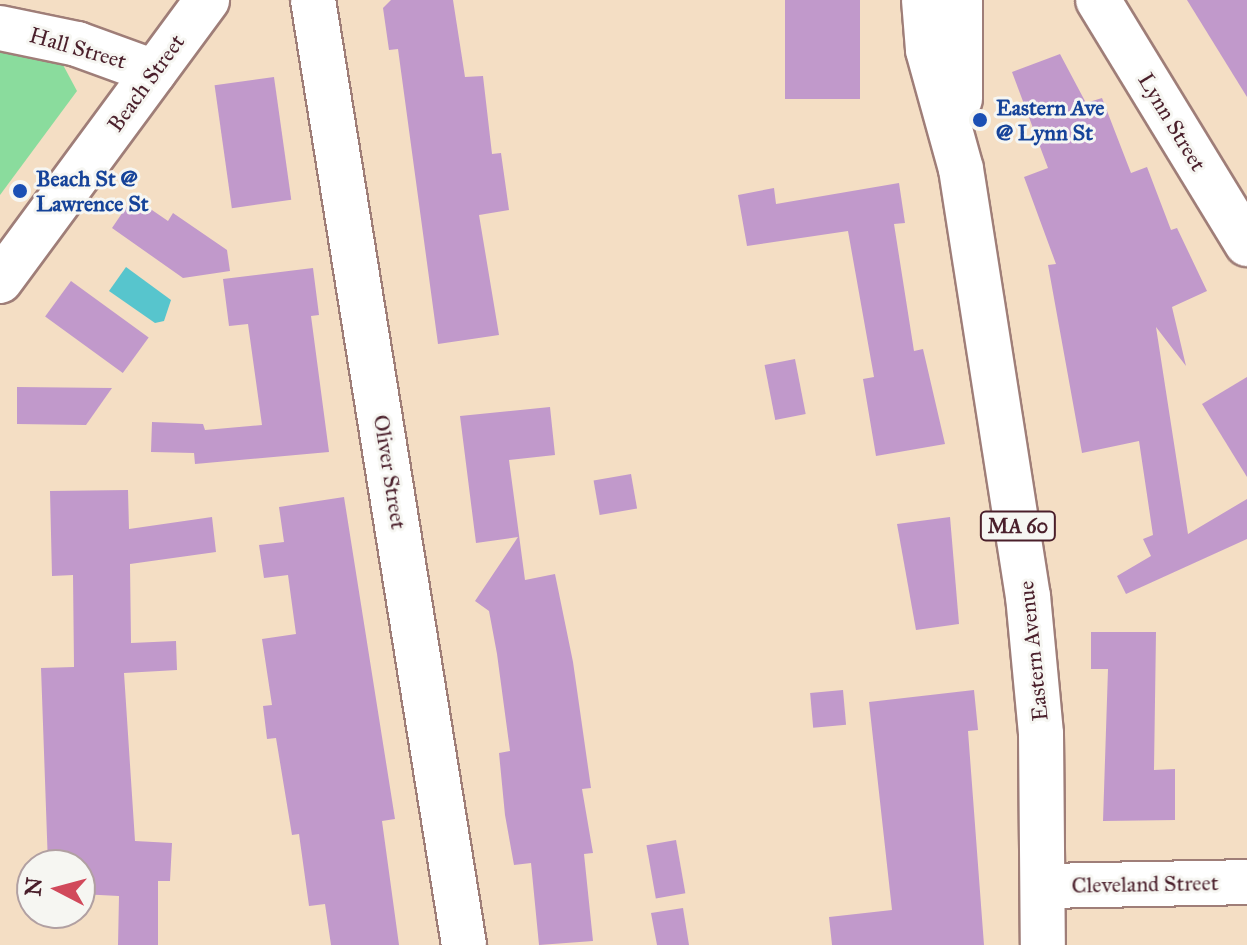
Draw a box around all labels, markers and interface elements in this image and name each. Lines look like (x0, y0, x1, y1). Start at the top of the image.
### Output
street label: Hall Street (26, 22, 130, 74)
street label: Beach Street (102, 29, 190, 137)
street label: Lynn Street (1132, 68, 1212, 176)
place label: Eastern Ave @ Lynn St (996, 94, 1104, 146)
marker: Eastern Ave @ Lynn St (971, 111, 989, 129)
place label: Beach St @ Lawrence St (36, 165, 149, 216)
marker: Beach St @ Lawrence St (11, 182, 29, 200)
street label: Oliver Street (368, 413, 412, 531)
road number: MA 60 (978, 510, 1058, 542)
street label: Eastern Avenue (1013, 580, 1053, 722)
north arrow (16, 849, 96, 929)
street label: Cleveland Street (1071, 870, 1219, 898)
text: N (19, 876, 48, 897)

